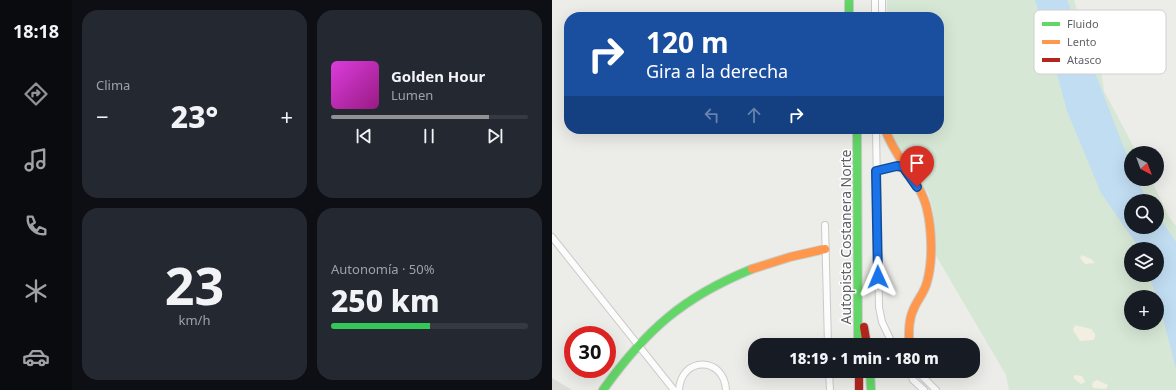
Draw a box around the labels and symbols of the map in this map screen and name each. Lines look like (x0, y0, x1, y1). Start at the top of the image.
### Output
legend (1034, 10, 1166, 74)
text: Fluido (1067, 16, 1099, 31)
text: Lento (1067, 34, 1097, 49)
text: Atasco (1067, 52, 1102, 67)
pin (900, 146, 934, 187)
north arrow (1124, 146, 1164, 186)
street label: Autopista Costanera Norte (836, 149, 855, 324)
position arrow (857, 256, 899, 298)
speed limit sign: 30 (564, 326, 616, 378)

